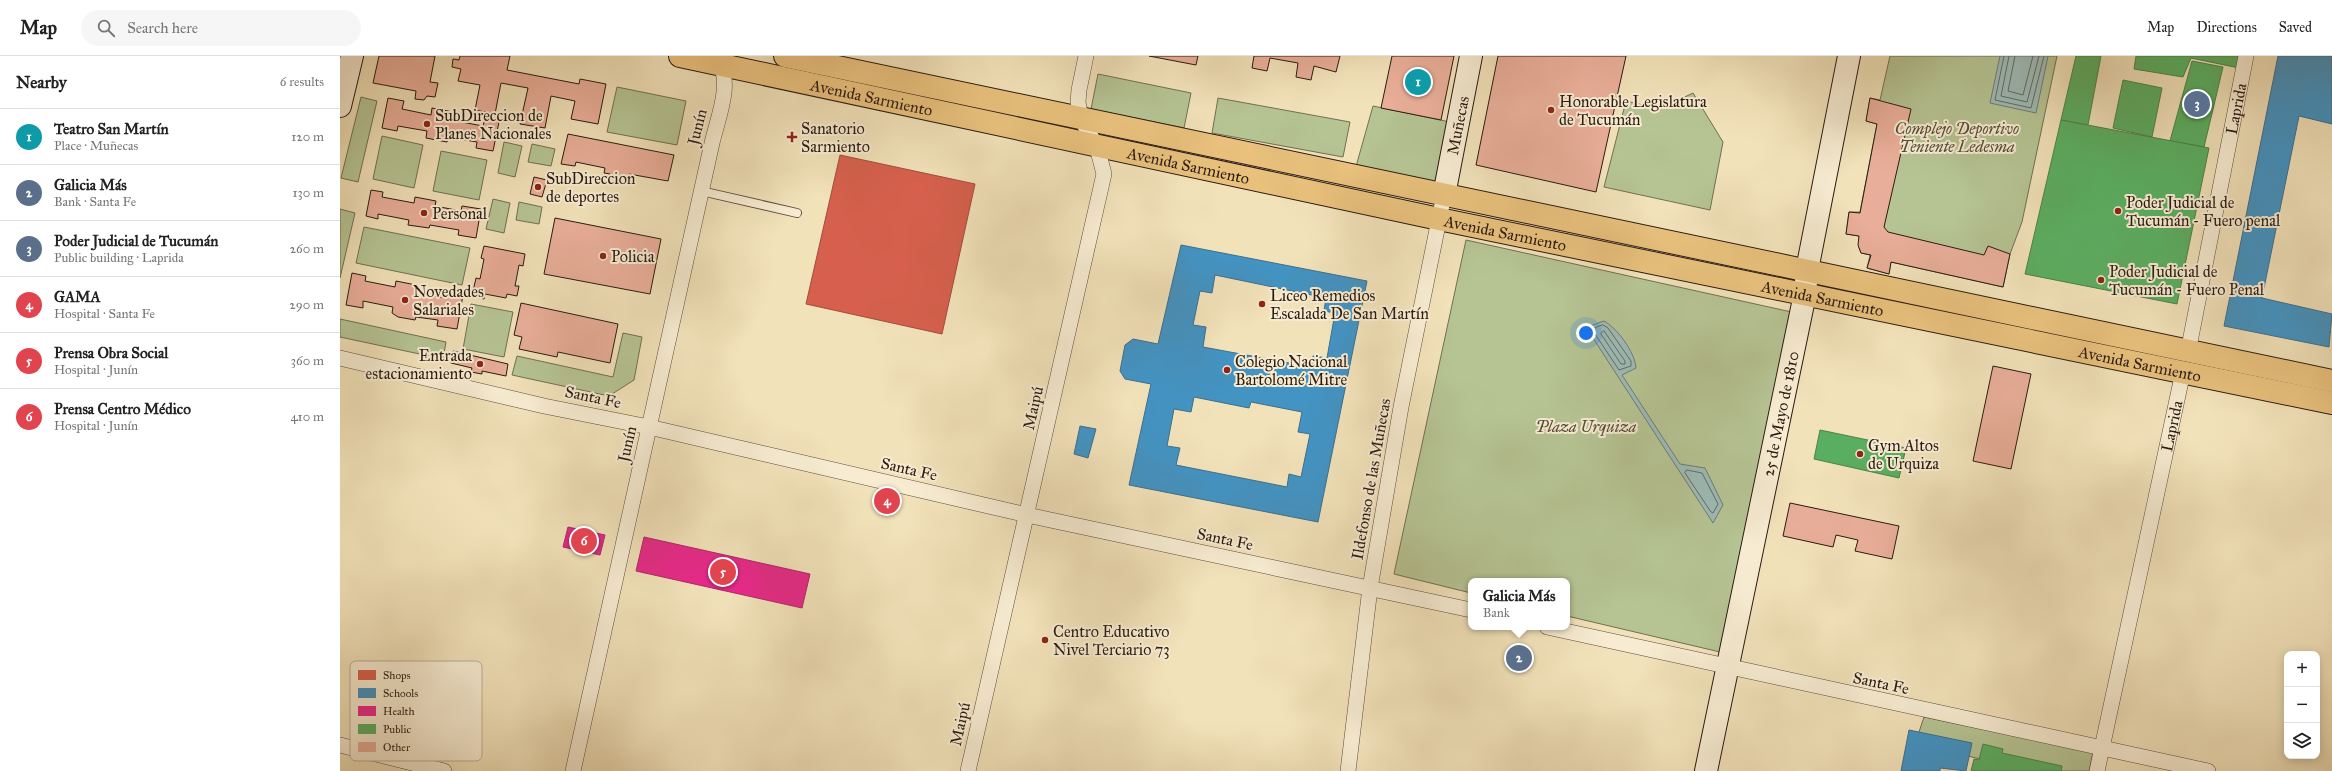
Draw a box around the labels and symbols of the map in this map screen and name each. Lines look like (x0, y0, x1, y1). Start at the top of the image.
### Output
pin: 1 (1405, 67, 1431, 97)
street label: Avenida Sarmiento (808, 75, 934, 120)
street label: Laprida (2221, 81, 2250, 136)
pin: 3 (2184, 89, 2210, 119)
place label: Honorable Legislatura de Tucumán (1559, 92, 1707, 129)
street label: Muñecas (1443, 94, 1473, 156)
marker: Honorable Legislatura de Tucumán (1546, 105, 1556, 115)
place label: SubDireccion de Planes Nacionales (435, 106, 551, 143)
street label: Junín (683, 107, 712, 149)
marker: SubDireccion de Planes Nacionales (422, 119, 432, 129)
place label: Sanatorio Sarmiento (801, 119, 870, 156)
park label: Complejo Deportivo Teniente Ledesma (1895, 119, 2019, 156)
marker: Sanatorio Sarmiento (786, 131, 798, 143)
street label: Avenida Sarmiento (1125, 143, 1251, 188)
place label: SubDireccion de deportes (546, 169, 636, 206)
marker: SubDireccion de deportes (533, 182, 543, 192)
place label: Poder Judicial de Tucumán - Fuero penal (2126, 193, 2281, 230)
place label: Personal (432, 204, 488, 223)
marker: Poder Judicial de Tucumán - Fuero penal (2113, 206, 2123, 216)
marker: Personal (419, 208, 429, 218)
street label: Avenida Sarmiento (1441, 211, 1568, 255)
place label: Policia (611, 247, 655, 266)
marker: Policia (598, 251, 608, 261)
place label: Poder Judicial de Tucumán - Fuero Penal (2109, 262, 2265, 299)
marker: Poder Judicial de Tucumán - Fuero Penal (2096, 275, 2106, 285)
street label: Avenida Sarmiento (1759, 276, 1885, 320)
place label: Novedades Salariales (413, 282, 484, 319)
place label: Liceo Remedios Escalada De San Martín (1270, 286, 1429, 323)
marker: Novedades Salariales (400, 295, 410, 305)
marker: Liceo Remedios Escalada De San Martín (1257, 299, 1267, 309)
your location (1576, 323, 1596, 343)
street label: Avenida Sarmiento (2076, 341, 2203, 385)
place label: Entrada estacionamiento (366, 346, 472, 383)
street label: 25 de Mayo de 1810 (1758, 349, 1802, 478)
place label: Colegio Nacional Bartolomé Mitre (1235, 352, 1348, 389)
marker: Entrada estacionamiento (475, 359, 485, 369)
marker: Colegio Nacional Bartolomé Mitre (1222, 365, 1232, 375)
street label: Santa Fe (563, 382, 623, 412)
street label: Maipú (1019, 384, 1047, 432)
street label: Ildefonso de las Muñecas (1347, 397, 1395, 561)
street label: Laprida (2157, 398, 2186, 453)
park label: Plaza Urquiza (1536, 417, 1637, 436)
street label: Junín (613, 424, 641, 466)
place label: Gym Altos de Urquiza (1868, 436, 1939, 474)
marker: Gym Altos de Urquiza (1855, 449, 1865, 459)
street label: Santa Fe (879, 453, 939, 485)
pin: 4 (874, 486, 900, 516)
street label: Santa Fe (1195, 524, 1255, 554)
pin: 6 (571, 526, 597, 556)
pin: 5 (710, 557, 736, 587)
place label: Centro Educativo Nivel Terciario 73 (1053, 622, 1170, 659)
marker: Centro Educativo Nivel Terciario 73 (1040, 635, 1050, 645)
pin: 2 (1506, 643, 1532, 673)
legend (350, 661, 482, 761)
street label: Santa Fe (1851, 668, 1911, 698)
text: Shops (383, 669, 411, 682)
text: Schools (383, 687, 418, 700)
street label: Maipú (946, 700, 974, 748)
text: Health (383, 705, 415, 718)
text: Public (383, 723, 411, 736)
text: Other (383, 741, 411, 754)

